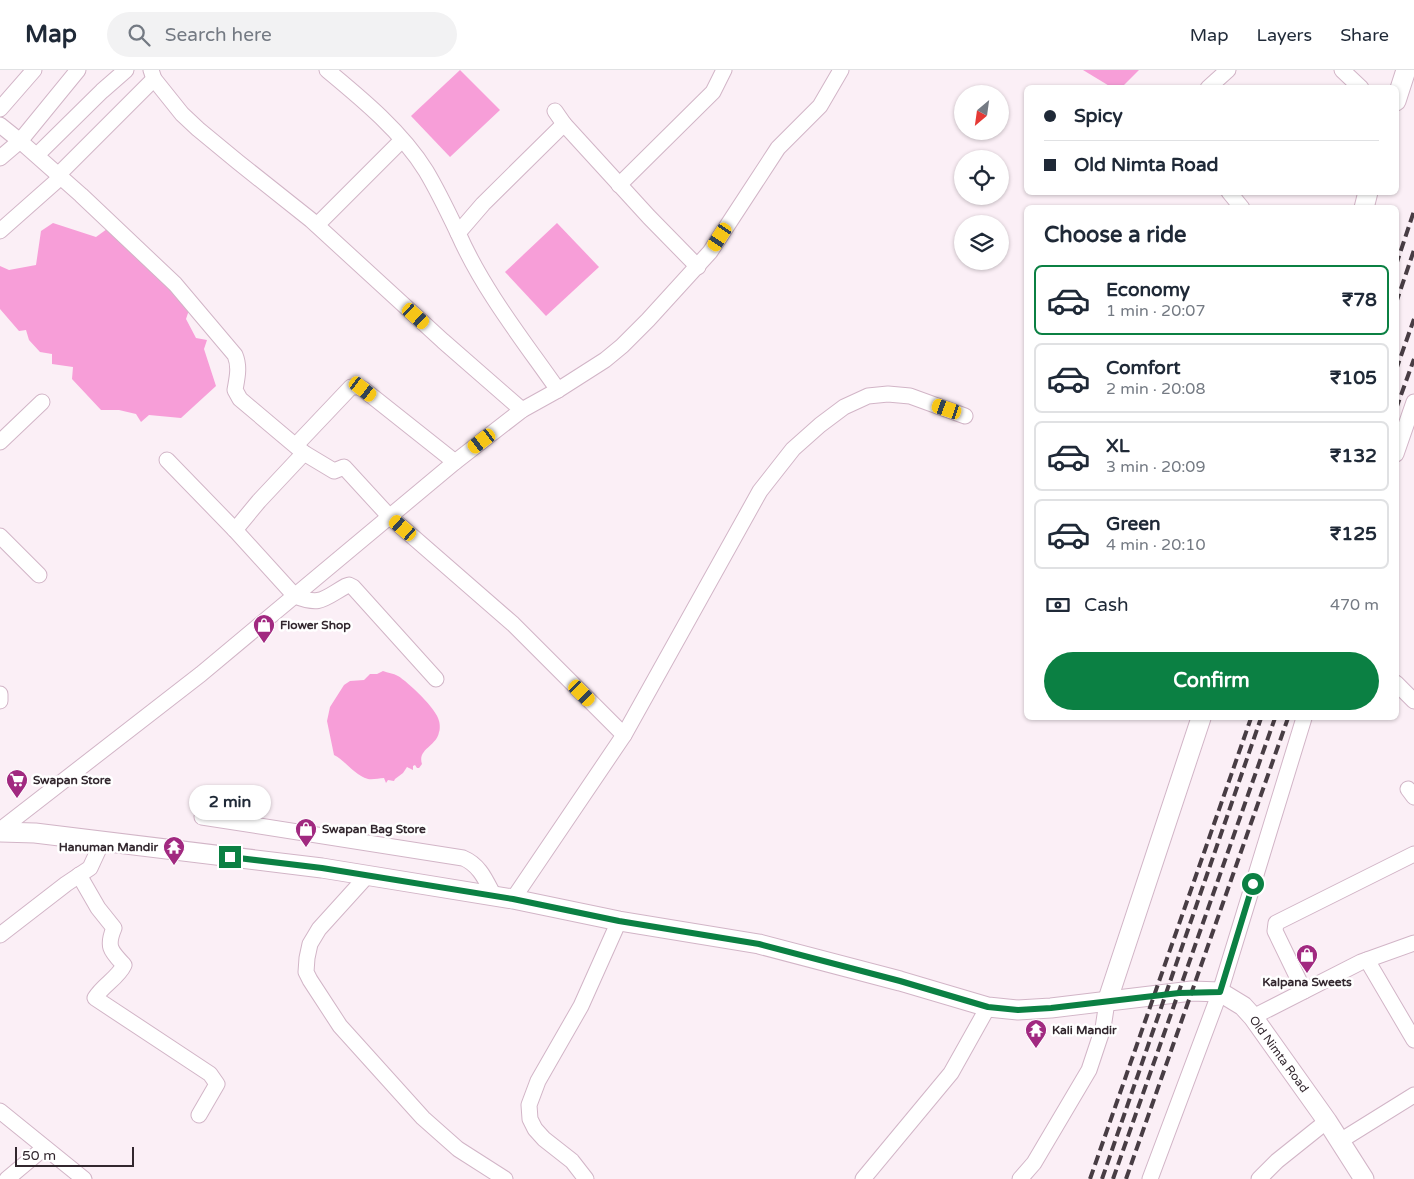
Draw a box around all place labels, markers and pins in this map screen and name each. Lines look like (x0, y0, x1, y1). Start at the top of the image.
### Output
shop icon: Flower Shop (252, 613, 276, 644)
place label: Flower Shop (280, 618, 351, 633)
supermarket icon: Swapan Store (5, 768, 29, 799)
place label: Swapan Store (33, 773, 111, 788)
shop icon: Swapan Bag Store (294, 817, 318, 848)
place label: Swapan Bag Store (322, 822, 426, 837)
temple icon: Hanuman Mandir (162, 835, 186, 866)
place label: Hanuman Mandir (59, 840, 158, 854)
shop icon: Kalpana Sweets (1295, 943, 1319, 974)
place label: Kalpana Sweets (1262, 975, 1352, 990)
temple icon: Kali Mandir (1024, 1018, 1048, 1049)
place label: Kali Mandir (1052, 1023, 1117, 1037)

